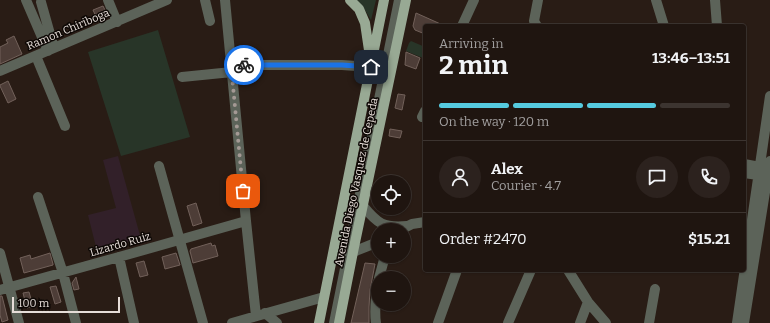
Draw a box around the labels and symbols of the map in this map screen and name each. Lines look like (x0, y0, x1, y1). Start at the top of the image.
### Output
street label: Ramon Chiriboga (25, 6, 112, 53)
courier (224, 45, 264, 85)
pin (354, 50, 388, 84)
street label: Avenida Diego Vasquez de Cepeda (332, 96, 381, 268)
pin (226, 174, 260, 208)
street label: Lizardo Ruiz (88, 230, 152, 259)
scale bar (12, 295, 120, 314)

